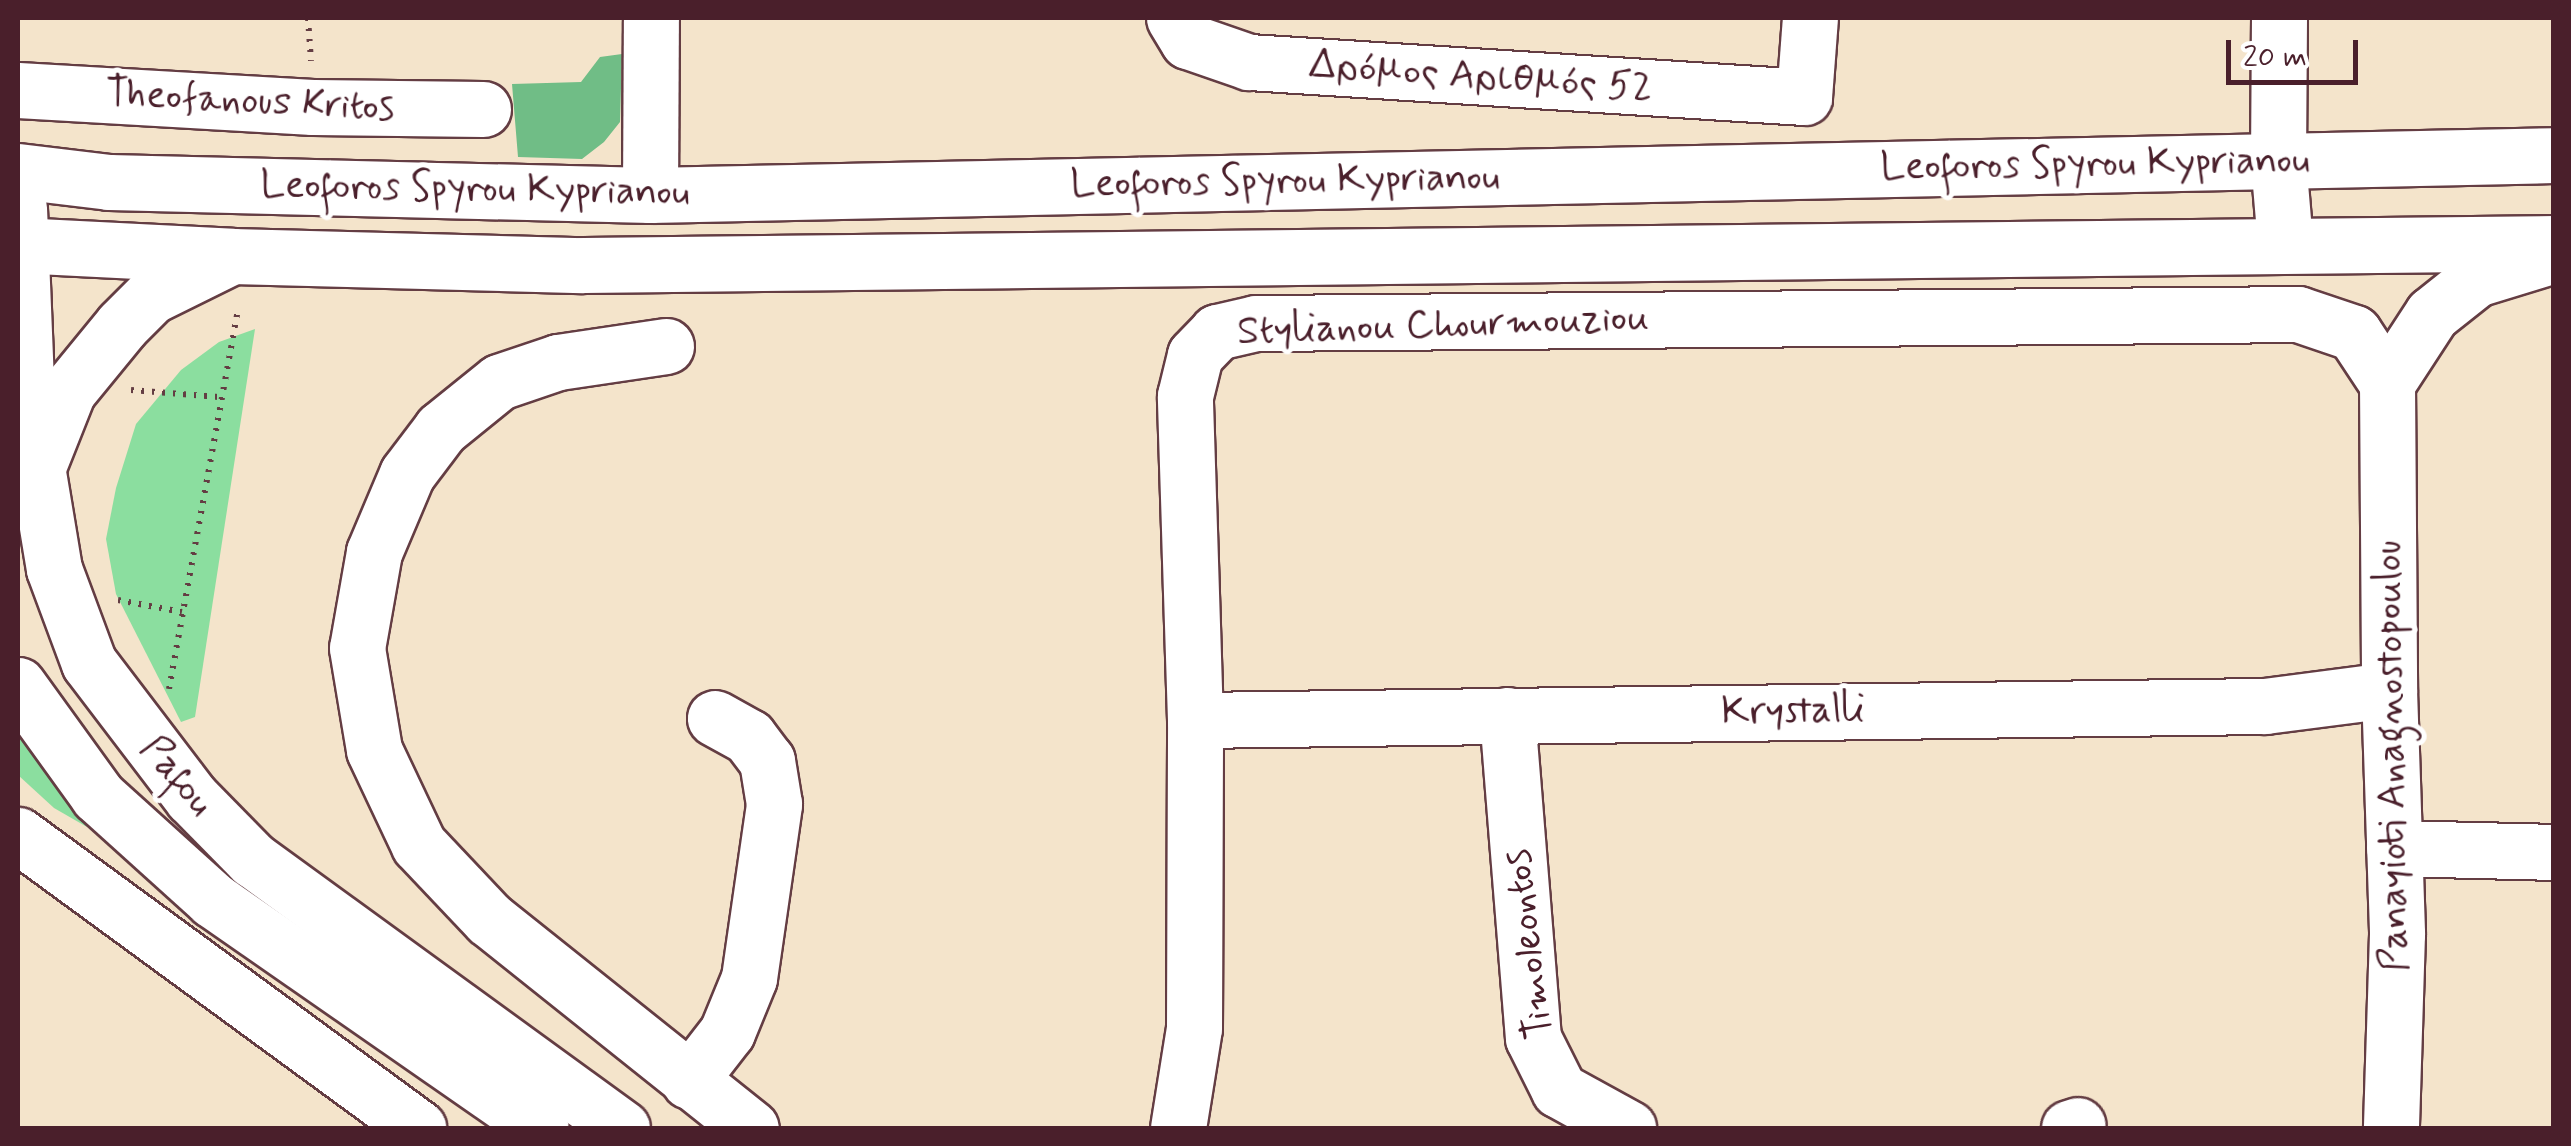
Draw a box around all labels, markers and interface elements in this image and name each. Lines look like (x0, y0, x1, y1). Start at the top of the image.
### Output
scale bar (2231, 20, 2364, 82)
text: 20 m (2243, 38, 2307, 77)
street label: Δρόμος Αριθμός 52 (1308, 41, 1654, 113)
street label: Theofanous Kritos (98, 69, 402, 133)
street label: Leoforos Spyrou Kyprianou (1878, 136, 2312, 192)
street label: Leoforos Spyrou Kyprianou (1068, 153, 1502, 209)
street label: Leoforos Spyrou Kyprianou (258, 161, 692, 217)
street label: Stylianou Chourmouziou (1236, 294, 1650, 356)
street label: Panayioti Anagnostopoulou (2364, 540, 2420, 972)
street label: Krystalli (1721, 686, 1865, 736)
street label: Pafou (129, 726, 225, 826)
street label: Timoleontos (1494, 846, 1564, 1042)

